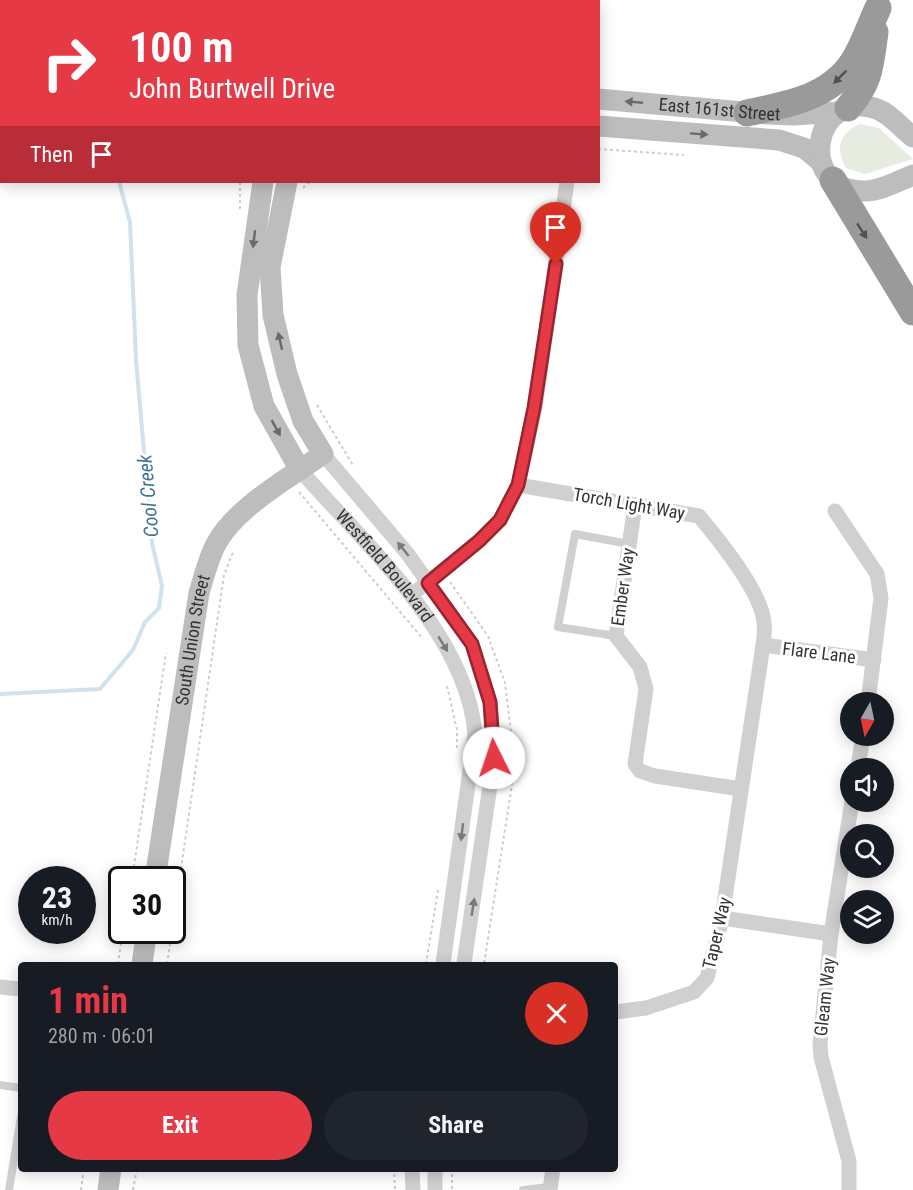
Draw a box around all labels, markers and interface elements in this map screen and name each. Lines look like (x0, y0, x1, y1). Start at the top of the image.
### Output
text: 100 m (129, 23, 234, 72)
icon: right (30, 24, 108, 102)
one-way arrow (833, 69, 847, 83)
text: John Burtwell Drive (129, 73, 335, 105)
street label: East 161st Street (658, 93, 781, 124)
one-way arrow (624, 97, 643, 107)
one-way arrow (689, 129, 708, 139)
icon: arrive (85, 138, 118, 171)
text: Then (30, 142, 73, 167)
pin (530, 202, 581, 264)
icon: arrive (539, 211, 572, 244)
one-way arrow (857, 223, 868, 239)
one-way arrow (249, 230, 259, 249)
one-way arrow (274, 332, 284, 351)
one-way arrow (271, 420, 282, 436)
water label: Cool Creek (132, 452, 164, 538)
street label: Torch Light Way (572, 483, 687, 524)
street label: Westfield Boulevard (332, 505, 438, 626)
one-way arrow (398, 542, 410, 557)
street label: Ember Way (607, 546, 638, 627)
street label: South Union Street (171, 572, 214, 707)
one-way arrow (438, 636, 449, 652)
street label: Flare Lane (781, 638, 857, 667)
north arrow (840, 692, 894, 746)
map controls (840, 692, 894, 944)
position arrow (462, 726, 526, 790)
button: sound (840, 758, 894, 812)
one-way arrow (458, 822, 467, 841)
button: search (840, 824, 894, 878)
speed limit sign: 30 (108, 866, 186, 944)
text: 23 (42, 880, 72, 915)
button: layers (840, 890, 894, 944)
street label: Taper Way (698, 894, 735, 971)
one-way arrow (469, 897, 478, 916)
text: km/h (42, 911, 72, 929)
street label: Gleam Way (810, 956, 839, 1037)
text: 1 min (48, 980, 128, 1022)
button: close (525, 982, 588, 1045)
text: 280 m · 06:01 (48, 1024, 155, 1048)
button: Exit (48, 1091, 312, 1160)
button: Share (324, 1091, 588, 1160)

